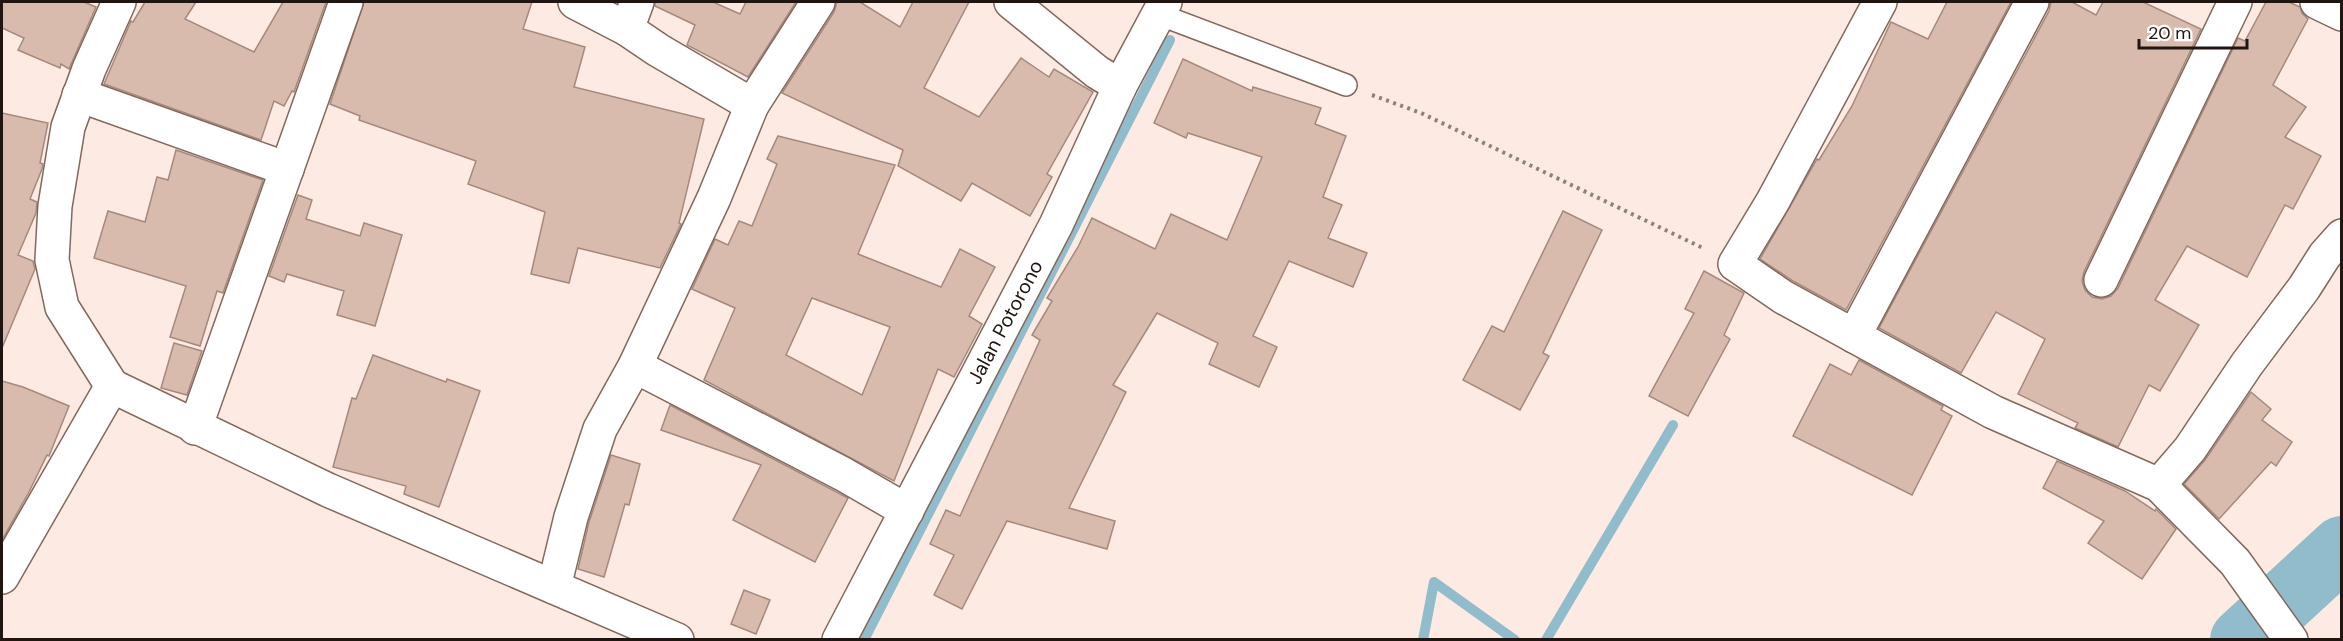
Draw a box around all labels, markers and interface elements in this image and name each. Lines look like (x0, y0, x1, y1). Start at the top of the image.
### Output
scale bar (2139, 12, 2247, 50)
text: 20 m (2148, 21, 2191, 45)
street label: Jalan Potorono (961, 255, 1049, 389)

